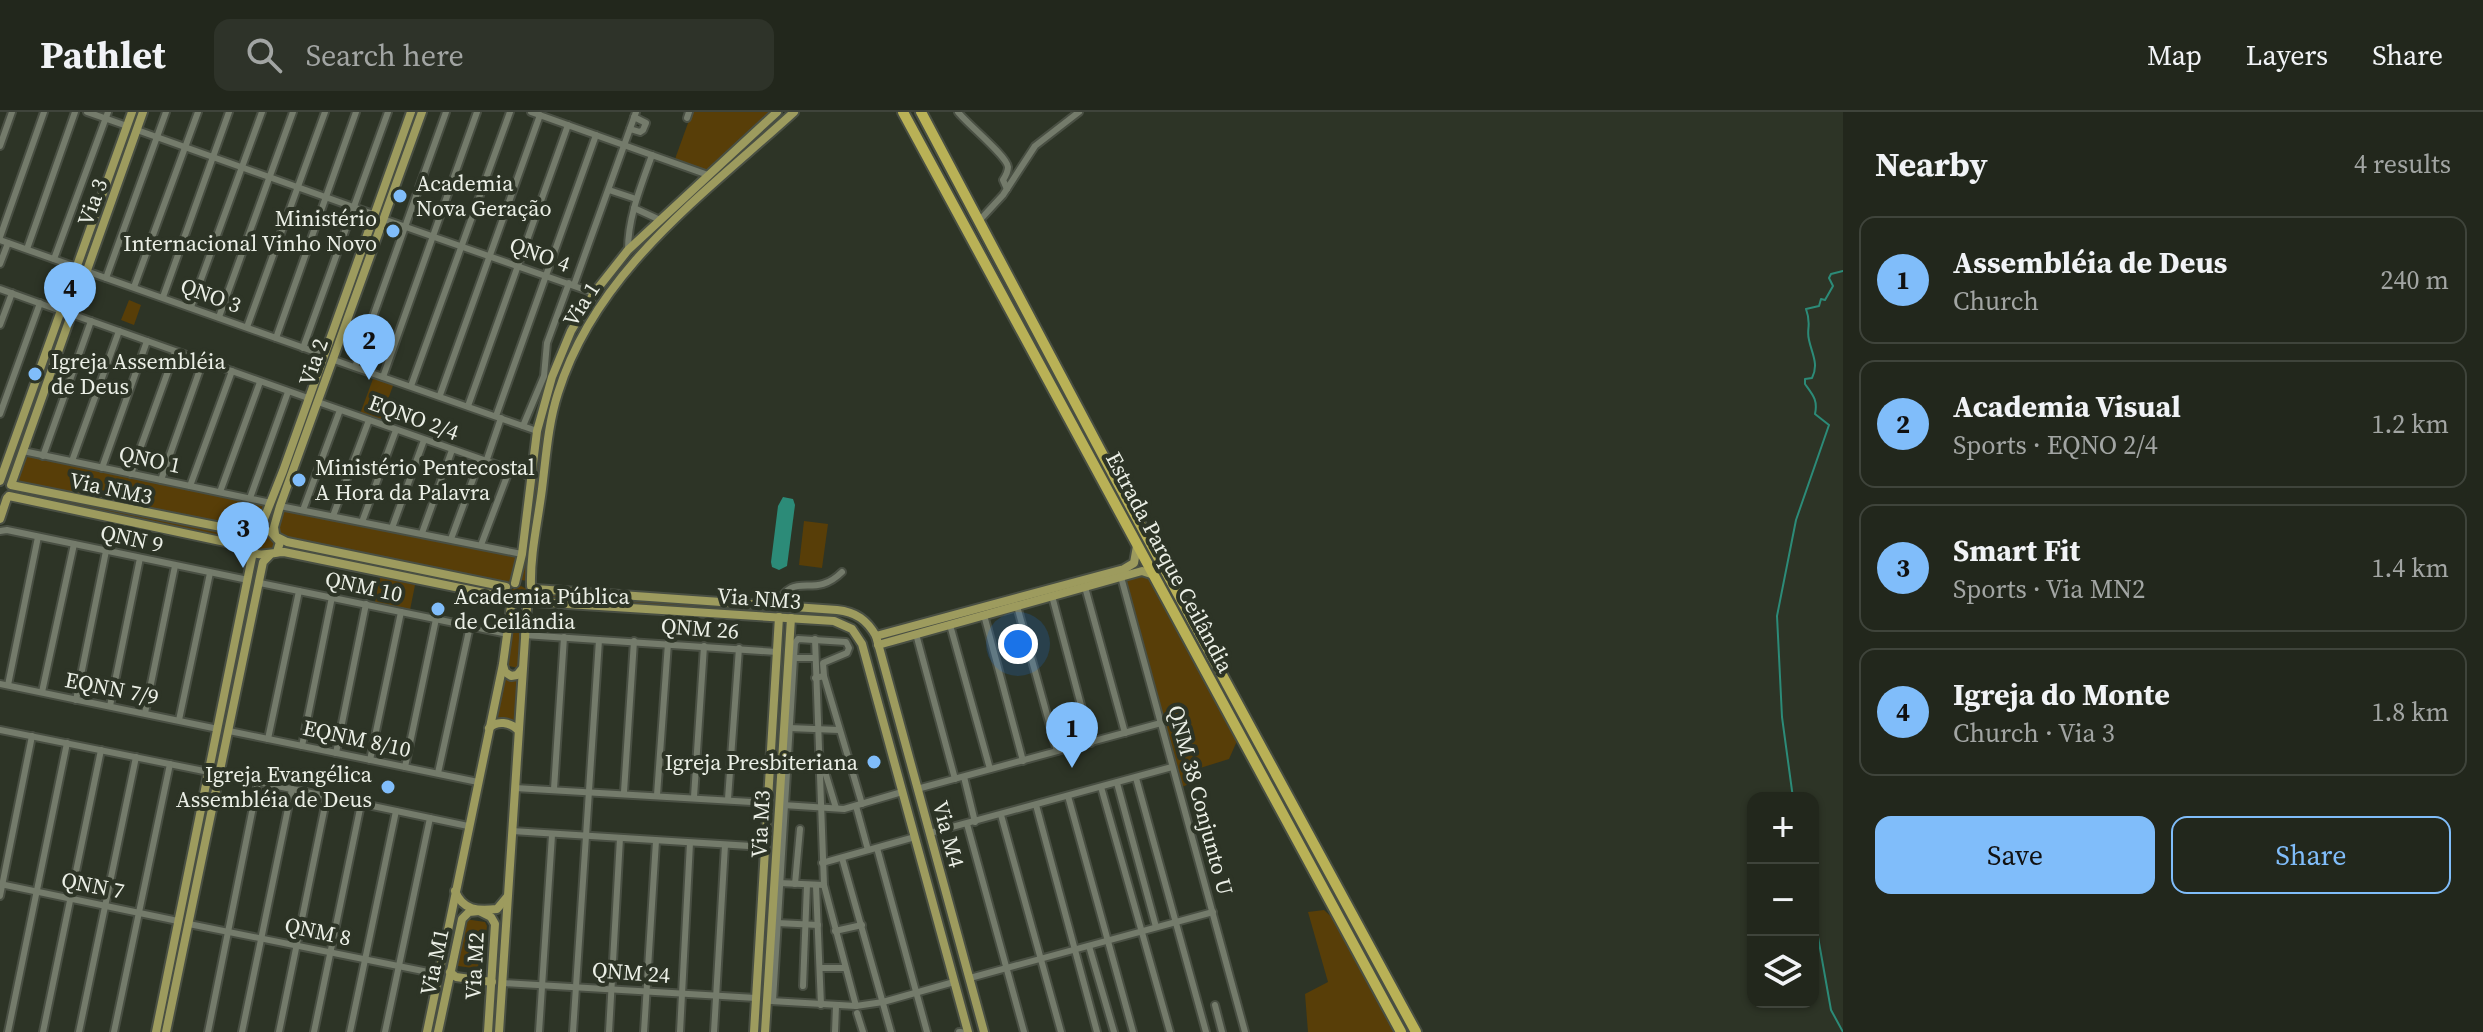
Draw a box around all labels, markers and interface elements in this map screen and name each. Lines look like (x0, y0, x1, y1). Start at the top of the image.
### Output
search box (214, 19, 774, 91)
text: Pathlet (40, 29, 166, 81)
icon: search (242, 33, 286, 77)
text: Search here (306, 35, 464, 76)
text: Map (2147, 36, 2202, 74)
text: Layers (2246, 36, 2328, 74)
text: Share (2372, 36, 2443, 74)
text: Nearby (1875, 141, 1988, 187)
text: 4 results (2354, 146, 2451, 182)
place label: Academia Nova Geração (416, 168, 552, 223)
street label: Via 3 (70, 174, 114, 230)
marker: Academia Nova Geração (391, 187, 409, 205)
place label: Ministério Internacional Vinho Novo (123, 203, 377, 258)
marker: Ministério Internacional Vinho Novo (384, 222, 402, 240)
street label: QNO 4 (505, 229, 575, 279)
text: Assembléia de Deus (1953, 242, 2227, 283)
pin: 4 (44, 262, 96, 328)
text: 1 (1896, 262, 1910, 298)
text: 240 m (2381, 262, 2449, 298)
street label: QNO 3 (176, 270, 246, 320)
street label: Via 1 (556, 276, 606, 332)
text: Church (1953, 283, 2039, 319)
pin: 2 (343, 314, 395, 380)
street label: Via 2 (291, 334, 335, 390)
place label: Igreja Assembléia de Deus (51, 346, 226, 401)
marker: Igreja Assembléia de Deus (26, 365, 44, 383)
text: Academia Visual (1953, 386, 2181, 427)
street label: EQNO 2/4 (365, 387, 463, 447)
text: 2 (1896, 406, 1910, 442)
text: 1.2 km (2371, 406, 2449, 442)
text: Sports · EQNO 2/4 (1953, 427, 2158, 463)
street label: QNO 1 (116, 438, 184, 480)
street label: Estrada Parque Ceilândia (1099, 446, 1241, 678)
place label: Ministério Pentecostal A Hora da Palavra (315, 452, 535, 507)
street label: Via NM3 (67, 465, 155, 511)
marker: Ministério Pentecostal A Hora da Palavra (290, 471, 308, 489)
pin: 3 (217, 502, 269, 568)
street label: QNN 9 (98, 517, 166, 559)
text: Smart Fit (1953, 530, 2080, 571)
text: 3 (1896, 550, 1910, 586)
text: 1.4 km (2371, 550, 2449, 586)
street label: QNM 10 (323, 563, 405, 609)
text: Sports · Via MN2 (1953, 571, 2145, 607)
street label: Via NM3 (716, 580, 802, 616)
place label: Academia Pública de Ceilândia (454, 581, 631, 636)
marker: Academia Pública de Ceilândia (429, 600, 447, 618)
street label: QNM 26 (660, 610, 740, 646)
your location (998, 624, 1038, 664)
street label: EQNN 7/9 (62, 664, 162, 712)
text: Igreja do Monte (1953, 674, 2170, 715)
text: 4 (1896, 694, 1910, 730)
text: 1.8 km (2371, 694, 2449, 730)
pin: 1 (1046, 702, 1098, 768)
street label: QNM 38 Conjunto U (1161, 702, 1241, 898)
street label: EQNM 8/10 (300, 712, 414, 764)
text: Church · Via 3 (1953, 715, 2115, 751)
place label: Igreja Presbiteriana (665, 747, 859, 777)
marker: Igreja Presbiteriana (865, 753, 883, 771)
place label: Igreja Evangélica Assembléia de Deus (176, 759, 373, 814)
marker: Igreja Evangélica Assembléia de Deus (379, 778, 397, 796)
street label: Via M3 (743, 789, 777, 859)
map controls (1747, 792, 1819, 1008)
button: + (1747, 792, 1819, 864)
street label: Via M4 (926, 797, 972, 871)
button: Save (1875, 816, 2155, 894)
button: Share (2171, 816, 2451, 894)
street label: QNN 7 (59, 864, 127, 906)
button: − (1747, 864, 1819, 936)
street label: QNM 8 (282, 909, 354, 953)
street label: Via M1 (412, 926, 456, 998)
street label: Via M2 (457, 931, 491, 1001)
button: layers (1747, 936, 1819, 1008)
street label: QNM 24 (591, 954, 671, 990)

